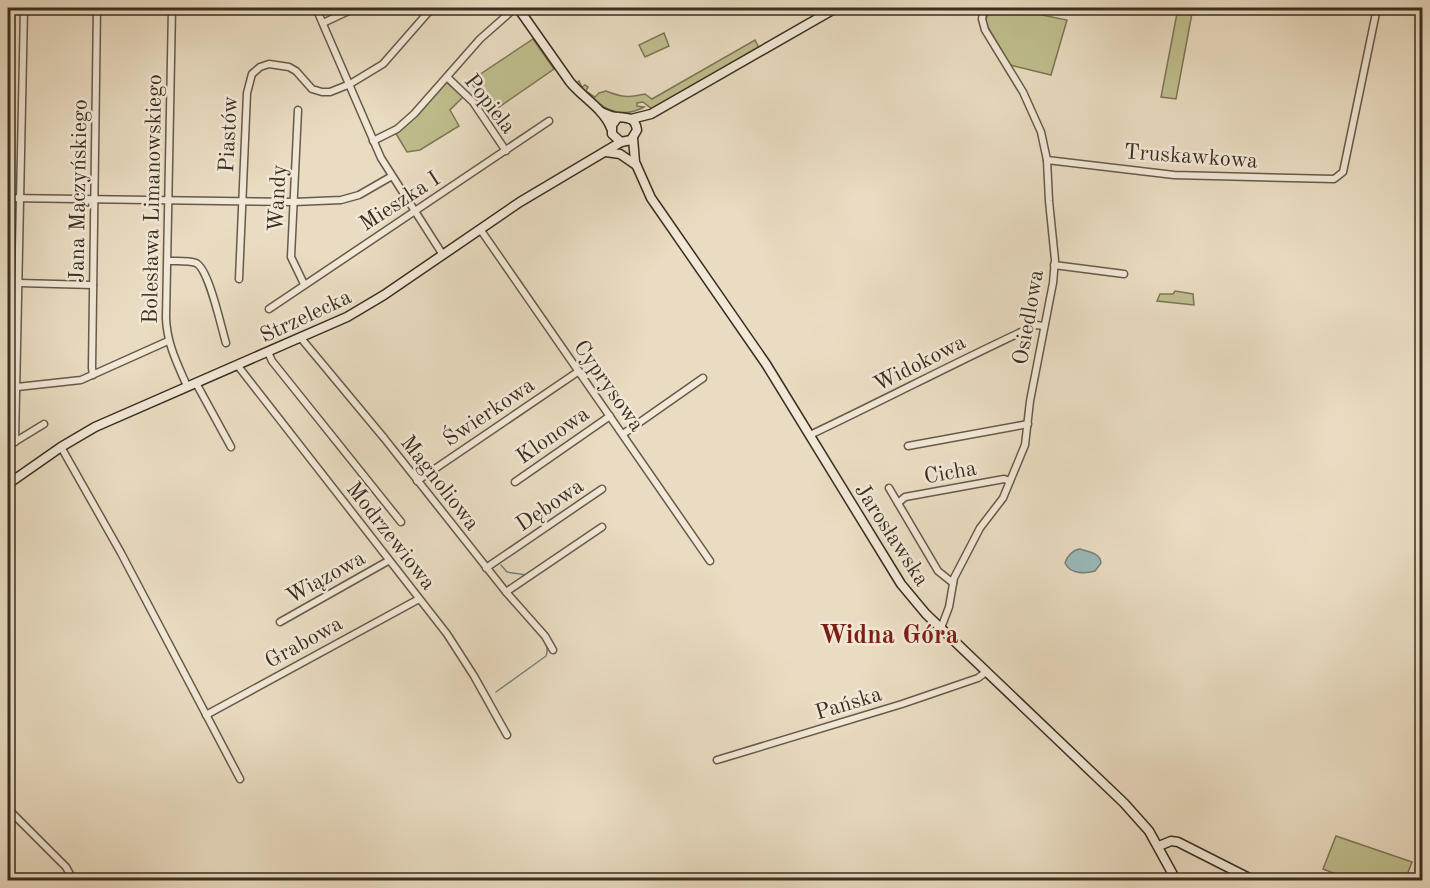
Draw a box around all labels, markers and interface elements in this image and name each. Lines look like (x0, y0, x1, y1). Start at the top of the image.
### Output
street label: Popiela (460, 70, 519, 138)
street label: Bolesława Limanowskiego (140, 74, 166, 324)
street label: Piastów (216, 95, 242, 173)
street label: Jana Mączyńskiego (66, 99, 92, 283)
street label: Truskawkowa (1123, 141, 1259, 173)
street label: Wandy (265, 163, 291, 232)
street label: Mieszka I (356, 168, 444, 236)
street label: Osiedlowa (1010, 268, 1048, 367)
street label: Strzelecka (257, 286, 355, 348)
street label: Widokowa (870, 331, 970, 396)
street label: Cyprysowa (569, 336, 648, 436)
street label: Świerkowa (437, 371, 539, 451)
street label: Klonowa (513, 403, 594, 469)
street label: Magnoliowa (396, 432, 483, 535)
street label: Cicha (922, 458, 979, 488)
street label: Dębowa (512, 475, 588, 536)
street label: Modrzewiowa (342, 478, 439, 595)
street label: Jarosławska (850, 480, 933, 590)
street label: Wiązowa (283, 547, 369, 608)
street label: Grabowa (262, 613, 346, 673)
district label: Widna Góra (819, 623, 959, 649)
street label: Pańska (813, 683, 885, 724)

